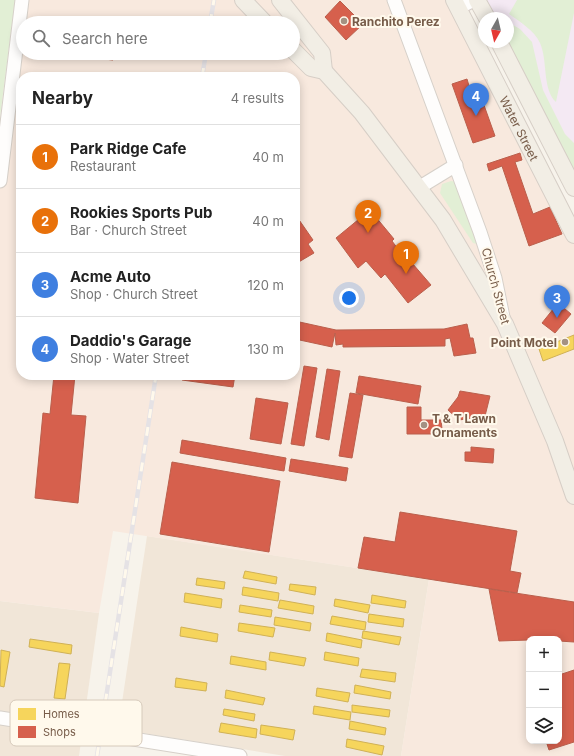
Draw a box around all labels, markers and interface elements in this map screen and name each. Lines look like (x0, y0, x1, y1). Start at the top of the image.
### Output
north arrow (478, 12, 514, 48)
place label: Ranchito Perez (352, 14, 440, 29)
search box (16, 16, 300, 60)
marker: Ranchito Perez (339, 16, 349, 26)
icon: search (30, 27, 52, 49)
text: Search here (62, 29, 148, 48)
pin: 4 (463, 83, 489, 116)
text: Nearby (32, 88, 93, 108)
text: 4 results (231, 90, 284, 106)
street label: Water Street (497, 93, 542, 163)
text: Park Ridge Cafe (70, 139, 187, 158)
text: 1 (42, 149, 48, 165)
text: 40 m (252, 149, 284, 165)
text: Restaurant (70, 158, 136, 174)
pin: 2 (355, 200, 381, 233)
text: Rookies Sports Pub (70, 203, 212, 222)
text: 2 (41, 213, 49, 229)
text: 40 m (252, 213, 284, 229)
text: Bar · Church Street (70, 222, 187, 238)
pin: 1 (393, 241, 419, 274)
street label: Church Street (479, 246, 513, 326)
text: Acme Auto (70, 267, 151, 286)
text: 3 (41, 277, 49, 293)
text: 120 m (248, 277, 284, 293)
pin: 3 (544, 285, 570, 318)
text: Shop · Church Street (70, 286, 198, 302)
your location (339, 288, 359, 308)
text: Daddio's Garage (70, 331, 191, 350)
place label: Point Motel (491, 335, 557, 350)
marker: Point Motel (560, 337, 570, 347)
text: 4 (41, 341, 49, 357)
text: 130 m (247, 341, 284, 357)
text: Shop · Water Street (70, 350, 189, 366)
place label: T & T Lawn Ornaments (432, 411, 498, 440)
marker: T & T Lawn Ornaments (419, 420, 429, 430)
map controls (526, 636, 562, 744)
button: + (526, 636, 562, 672)
button: − (526, 672, 562, 708)
legend (10, 700, 142, 746)
text: Homes (43, 707, 80, 721)
button: layers (526, 708, 562, 744)
text: Shops (43, 725, 76, 739)

